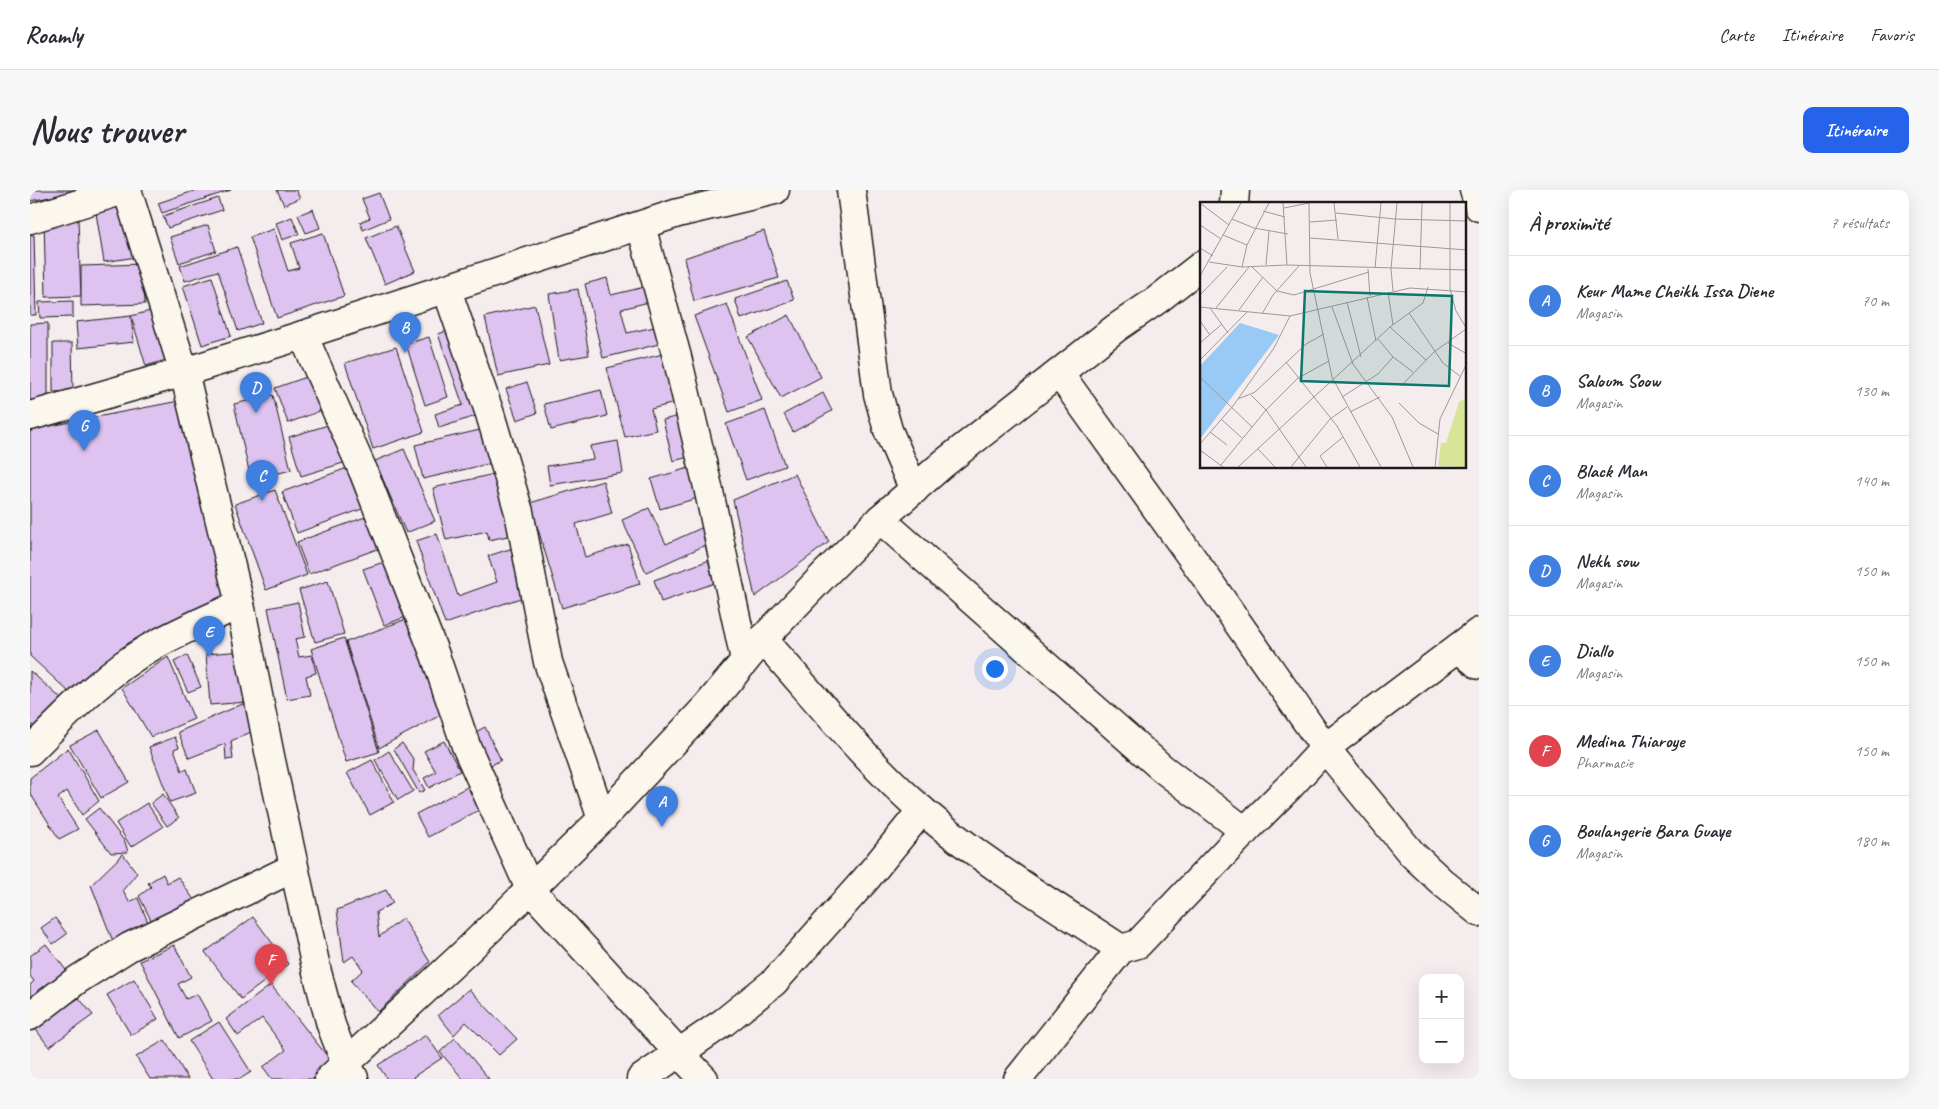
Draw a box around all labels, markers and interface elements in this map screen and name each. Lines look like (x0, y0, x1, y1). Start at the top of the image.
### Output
text: Roamly (25, 20, 82, 50)
text: Carte (1719, 24, 1754, 46)
text: Itinéraire (1782, 24, 1843, 46)
text: Favoris (1871, 24, 1914, 46)
button: Itinéraire (1803, 107, 1909, 153)
text: Nous trouver (30, 108, 184, 153)
inset map (1200, 202, 1466, 469)
text: À proximité (1529, 210, 1609, 236)
text: 7 résultats (1830, 213, 1889, 233)
text: Keur Mame Cheikh Issa Diene (1576, 279, 1773, 303)
text: A (1541, 291, 1549, 311)
text: 70 m (1862, 291, 1889, 311)
text: Magasin (1576, 303, 1622, 323)
pin: B (389, 312, 421, 353)
text: Saloum Soow (1576, 369, 1660, 393)
pin: D (240, 372, 272, 413)
text: B (1541, 381, 1549, 401)
text: 130 m (1855, 381, 1889, 401)
text: Magasin (1576, 393, 1622, 413)
pin: G (68, 410, 100, 451)
text: Black Man (1576, 459, 1647, 483)
pin: C (246, 460, 278, 501)
text: C (1541, 471, 1549, 491)
text: 140 m (1855, 471, 1889, 491)
text: Magasin (1576, 483, 1622, 503)
text: Nekh sow (1576, 549, 1638, 573)
text: D (1540, 561, 1550, 581)
text: 150 m (1855, 561, 1889, 581)
text: Magasin (1576, 573, 1622, 593)
pin: E (193, 616, 225, 657)
text: Diallo (1576, 639, 1613, 663)
text: E (1541, 651, 1549, 671)
text: 150 m (1855, 651, 1889, 671)
your location (982, 656, 1008, 682)
text: Magasin (1576, 663, 1622, 683)
text: Medina Thiaroye (1576, 729, 1684, 753)
text: F (1541, 741, 1549, 761)
text: 150 m (1855, 741, 1889, 761)
text: Pharmacie (1576, 753, 1633, 773)
pin: A (646, 786, 678, 827)
text: Boulangerie Bara Guaye (1576, 819, 1730, 843)
text: G (1541, 831, 1549, 851)
text: 180 m (1855, 831, 1889, 851)
text: Magasin (1576, 843, 1622, 863)
pin: F (255, 944, 287, 985)
map controls (1419, 974, 1464, 1064)
button: + (1419, 974, 1464, 1019)
button: − (1419, 1019, 1464, 1064)

